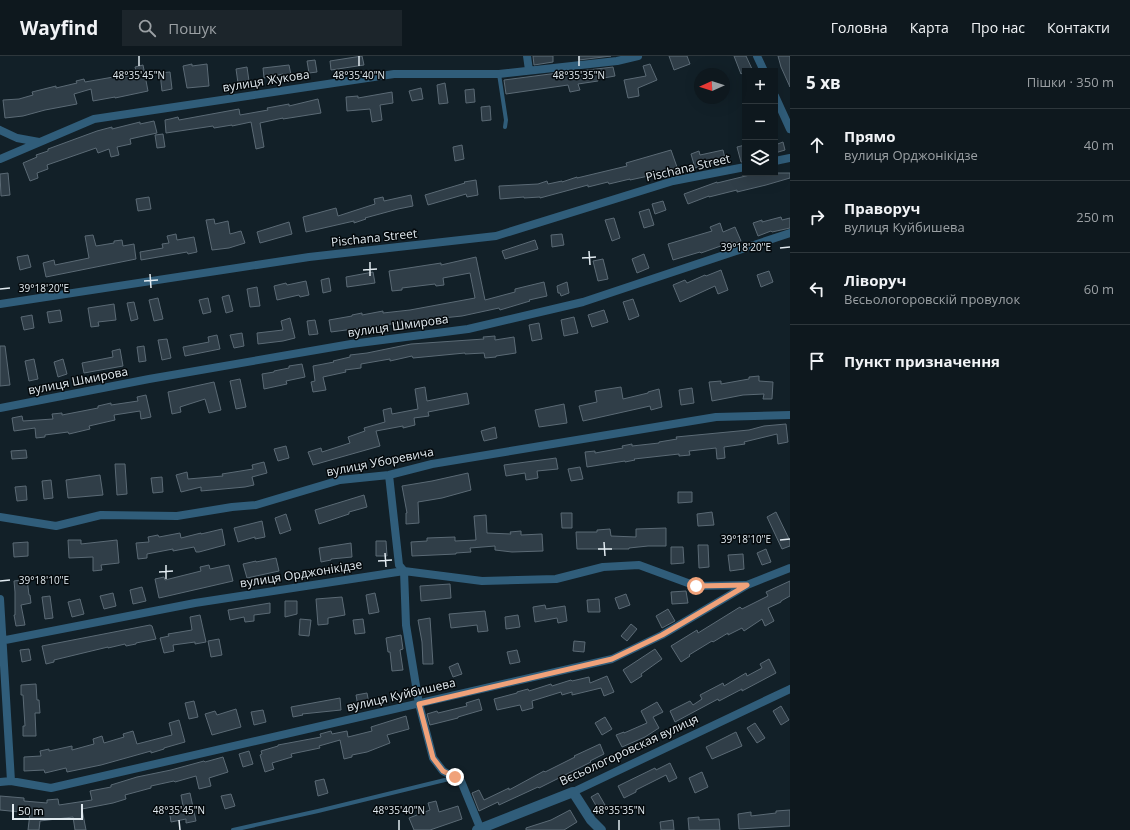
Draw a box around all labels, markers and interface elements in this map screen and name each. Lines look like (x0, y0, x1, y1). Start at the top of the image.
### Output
search box (122, 10, 402, 46)
text: Wayfind (20, 15, 98, 41)
icon: search (136, 17, 158, 39)
text: Пошук (168, 18, 217, 38)
text: Головна (831, 18, 888, 37)
text: Карта (910, 18, 949, 37)
text: Про нас (971, 18, 1025, 37)
text: Контакти (1047, 18, 1110, 37)
street label: вулиця Жукова (221, 65, 311, 96)
text: 48°35'45"N (113, 68, 165, 82)
text: 48°35'40"N (333, 68, 385, 82)
text: 48°35'35"N (553, 68, 605, 82)
north arrow (694, 68, 730, 104)
map controls (742, 68, 778, 176)
button: + (742, 68, 778, 104)
text: 5 хв (806, 71, 841, 94)
text: Пішки · 350 m (1027, 73, 1114, 91)
button: − (742, 104, 778, 140)
text: Прямо (844, 126, 896, 146)
icon: ahead (806, 134, 828, 156)
text: 40 m (1084, 136, 1114, 154)
button: layers (742, 140, 778, 176)
text: вулиця Орджонікідзе (844, 146, 978, 164)
street label: Pischana Street (644, 150, 732, 186)
text: Праворуч (844, 198, 920, 218)
icon: right (806, 206, 828, 228)
text: 250 m (1076, 208, 1114, 226)
text: вулиця Куйбишева (844, 218, 965, 236)
street label: Pischana Street (330, 225, 418, 250)
text: 39°18'20"E (721, 240, 771, 254)
text: Ліворуч (844, 270, 906, 290)
icon: left (806, 278, 828, 300)
text: 60 m (1084, 280, 1114, 298)
text: 39°18'20"E (19, 281, 69, 295)
text: Вєсьологоровскій провулок (844, 290, 1020, 308)
street label: вулиця Шмирова (346, 310, 449, 341)
icon: arrive (806, 350, 828, 372)
text: Пункт призначення (844, 351, 1000, 371)
street label: вулиця Шмирова (26, 362, 129, 399)
street label: вулиця Уборевича (325, 443, 435, 480)
text: 39°18'10"E (721, 532, 771, 546)
street label: вулиця Орджонікідзе (239, 555, 364, 592)
text: 39°18'10"E (19, 573, 69, 587)
route start (687, 577, 705, 595)
street label: вулиця Куйбишева (345, 674, 457, 715)
street label: Вєсьологоровская вулиця (557, 710, 701, 789)
route end (446, 768, 464, 786)
scale bar (12, 802, 83, 821)
text: 50 m (18, 803, 44, 818)
text: 48°35'45"N (153, 803, 205, 817)
text: 48°35'40"N (373, 803, 425, 817)
text: 48°35'35"N (593, 803, 645, 817)

